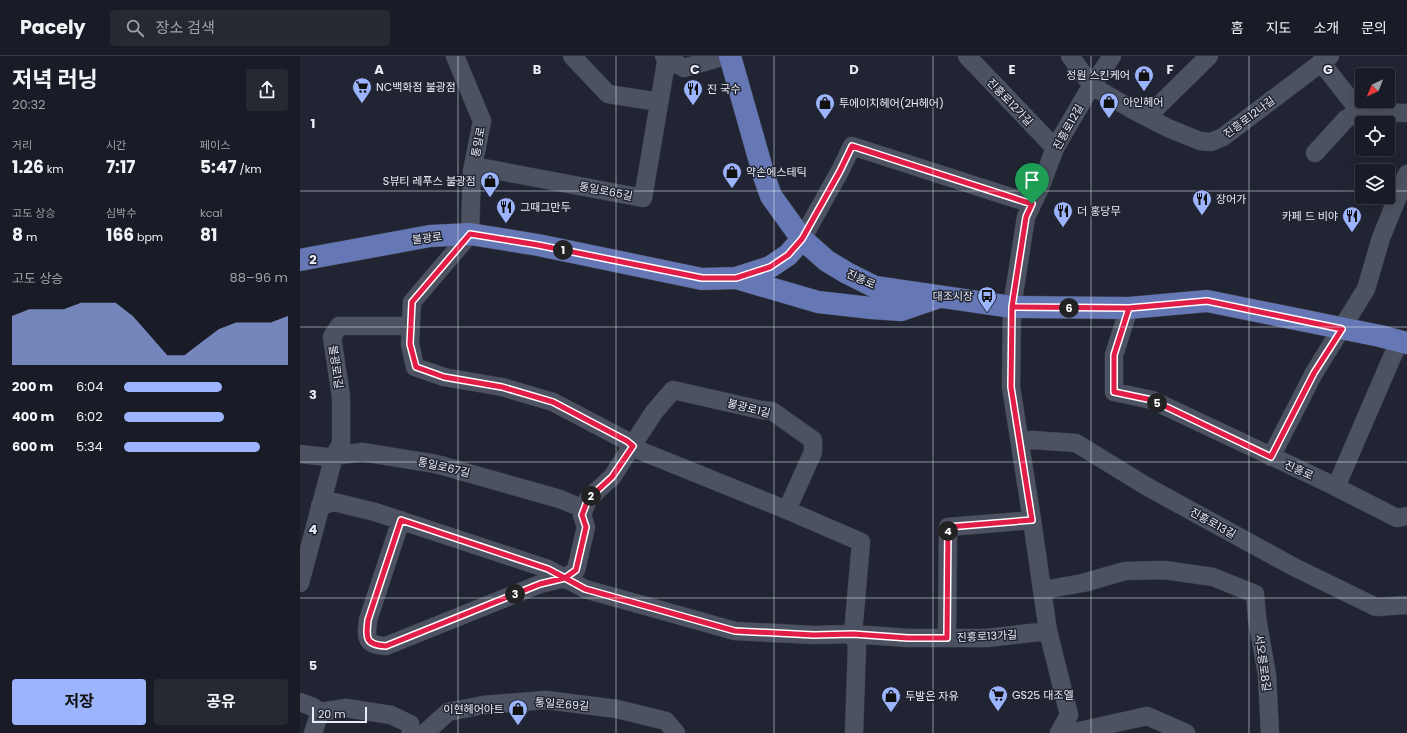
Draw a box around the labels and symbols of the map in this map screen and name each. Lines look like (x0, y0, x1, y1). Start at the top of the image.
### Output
text: A (374, 60, 384, 79)
text: B (533, 60, 542, 79)
text: C (690, 60, 700, 79)
text: D (849, 60, 859, 79)
text: E (1008, 60, 1016, 79)
text: F (1166, 60, 1174, 79)
text: G (1323, 60, 1333, 79)
shop icon: 정원 스킨케어 (1133, 64, 1155, 92)
place label: 정원 스킨케어 (1066, 67, 1130, 83)
north arrow (1355, 68, 1395, 108)
street label: 진흥로12가길 (983, 75, 1037, 129)
supermarket icon: NC백화점 불광점 (351, 76, 373, 104)
restaurant icon: 진 국수 (682, 78, 704, 106)
place label: NC백화점 불광점 (376, 79, 456, 95)
place label: 진 국수 (707, 81, 740, 97)
shop icon: 아인헤어 (1098, 91, 1120, 119)
shop icon: 투에이치헤어(2H헤어) (814, 92, 836, 120)
street label: 진흥로12나길 (1220, 92, 1278, 142)
place label: 아인헤어 (1123, 94, 1163, 110)
place label: 투에이치헤어(2H헤어) (839, 95, 944, 111)
street label: 진흥로12길 (1049, 101, 1087, 153)
text: 1 (311, 114, 315, 133)
street label: 통일로 (467, 126, 489, 158)
shop icon: 약손에스테틱 (721, 161, 743, 189)
pin (1015, 163, 1049, 204)
place label: 약손에스테틱 (746, 164, 807, 180)
shop icon: S뷰티 레푸스 불광점 (479, 170, 501, 198)
place label: S뷰티 레푸스 불광점 (383, 173, 476, 189)
street label: 통일로65길 (578, 178, 634, 204)
restaurant icon: 장어가 (1191, 188, 1213, 216)
place label: 장어가 (1216, 191, 1246, 207)
restaurant icon: 그때그만두 (495, 196, 517, 224)
place label: 그때그만두 (520, 199, 571, 215)
restaurant icon: 더 홍당무 (1052, 200, 1074, 228)
place label: 더 홍당무 (1077, 203, 1120, 219)
restaurant icon: 카페 드 비야 (1341, 205, 1363, 233)
place label: 카페 드 비야 (1282, 208, 1338, 224)
street label: 불광로 (411, 228, 443, 248)
pin: 1 (553, 240, 573, 260)
text: 2 (309, 250, 317, 269)
street label: 진흥로 (844, 266, 878, 292)
bus stop icon: 대조시장 (976, 285, 998, 313)
place label: 대조시장 (933, 288, 973, 304)
pin: 6 (1059, 298, 1079, 318)
street label: 불광로1길 (325, 344, 347, 390)
text: 3 (309, 385, 317, 404)
pin: 5 (1147, 393, 1167, 413)
street label: 불광로1길 (726, 395, 772, 421)
street label: 통일로67길 (416, 453, 472, 481)
street label: 진흥로 (1282, 457, 1316, 483)
pin: 2 (581, 486, 601, 506)
street label: 진흥로13길 (1187, 504, 1239, 542)
text: 4 (309, 520, 318, 539)
pin: 4 (938, 521, 958, 541)
pin: 3 (505, 584, 525, 604)
street label: 진흥로13가길 (956, 626, 1018, 646)
street label: 서오릉로8길 (1251, 633, 1275, 693)
text: 5 (309, 656, 317, 675)
supermarket icon: GS25 대조엘 (987, 684, 1009, 712)
shop icon: 두발은 자유 (880, 685, 902, 713)
place label: GS25 대조엘 (1012, 687, 1074, 703)
place label: 두발은 자유 (905, 688, 959, 704)
street label: 통일로69길 (534, 694, 590, 714)
shop icon: 이현헤어아트 (507, 698, 529, 726)
place label: 이현헤어아트 (443, 701, 504, 717)
scale bar (312, 705, 367, 724)

